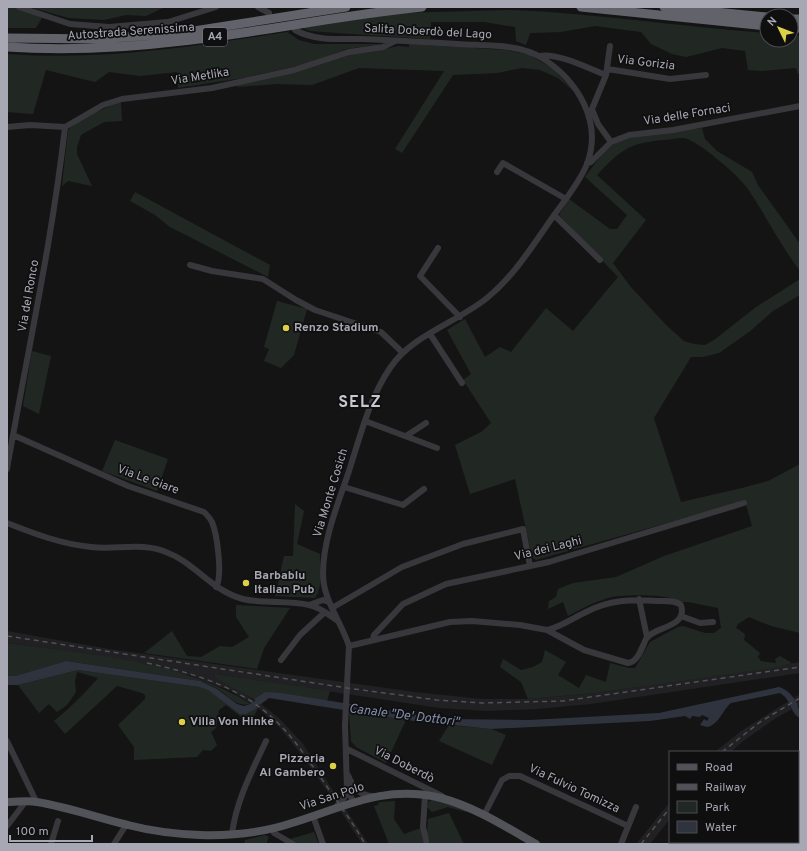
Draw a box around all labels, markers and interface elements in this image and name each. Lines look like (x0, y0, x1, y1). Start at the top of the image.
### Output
north arrow (759, 8, 799, 48)
text: N (765, 14, 780, 30)
street label: Autostrada Serenissima (67, 20, 195, 44)
street label: Salita Doberdò del Lago (364, 21, 493, 43)
road number: A4 (203, 28, 227, 46)
street label: Via Gorizia (616, 52, 676, 74)
street label: Via Metlika (170, 64, 230, 90)
street label: Via delle Fornaci (642, 100, 732, 130)
street label: Via del Ronco (15, 258, 43, 333)
place label: Renzo Stadium (294, 320, 379, 336)
marker: Renzo Stadium (281, 323, 291, 333)
district label: SELZ (338, 393, 382, 413)
street label: Via Monte Cosich (310, 446, 352, 540)
street label: Via Le Giare (115, 461, 181, 499)
street label: Via dei Laghi (513, 533, 583, 565)
place label: Barbablu Italian Pub (254, 568, 314, 598)
marker: Barbablu Italian Pub (241, 578, 251, 588)
water label: Canale "De' Dottori" (348, 701, 461, 731)
place label: Villa Von Hinke (190, 714, 274, 730)
marker: Villa Von Hinke (177, 717, 187, 727)
street label: Via Doberdò (371, 743, 437, 787)
place label: Pizzeria Al Gambero (259, 751, 325, 781)
legend (669, 751, 799, 843)
text: Road (705, 760, 733, 776)
marker: Pizzeria Al Gambero (328, 761, 338, 771)
street label: Via Fulvio Tomizza (526, 761, 622, 817)
street label: Via San Polo (297, 779, 367, 815)
text: Railway (705, 780, 746, 796)
text: Park (705, 800, 730, 816)
scale bar (10, 817, 92, 843)
text: Water (705, 820, 737, 836)
text: 100 m (16, 824, 49, 840)

